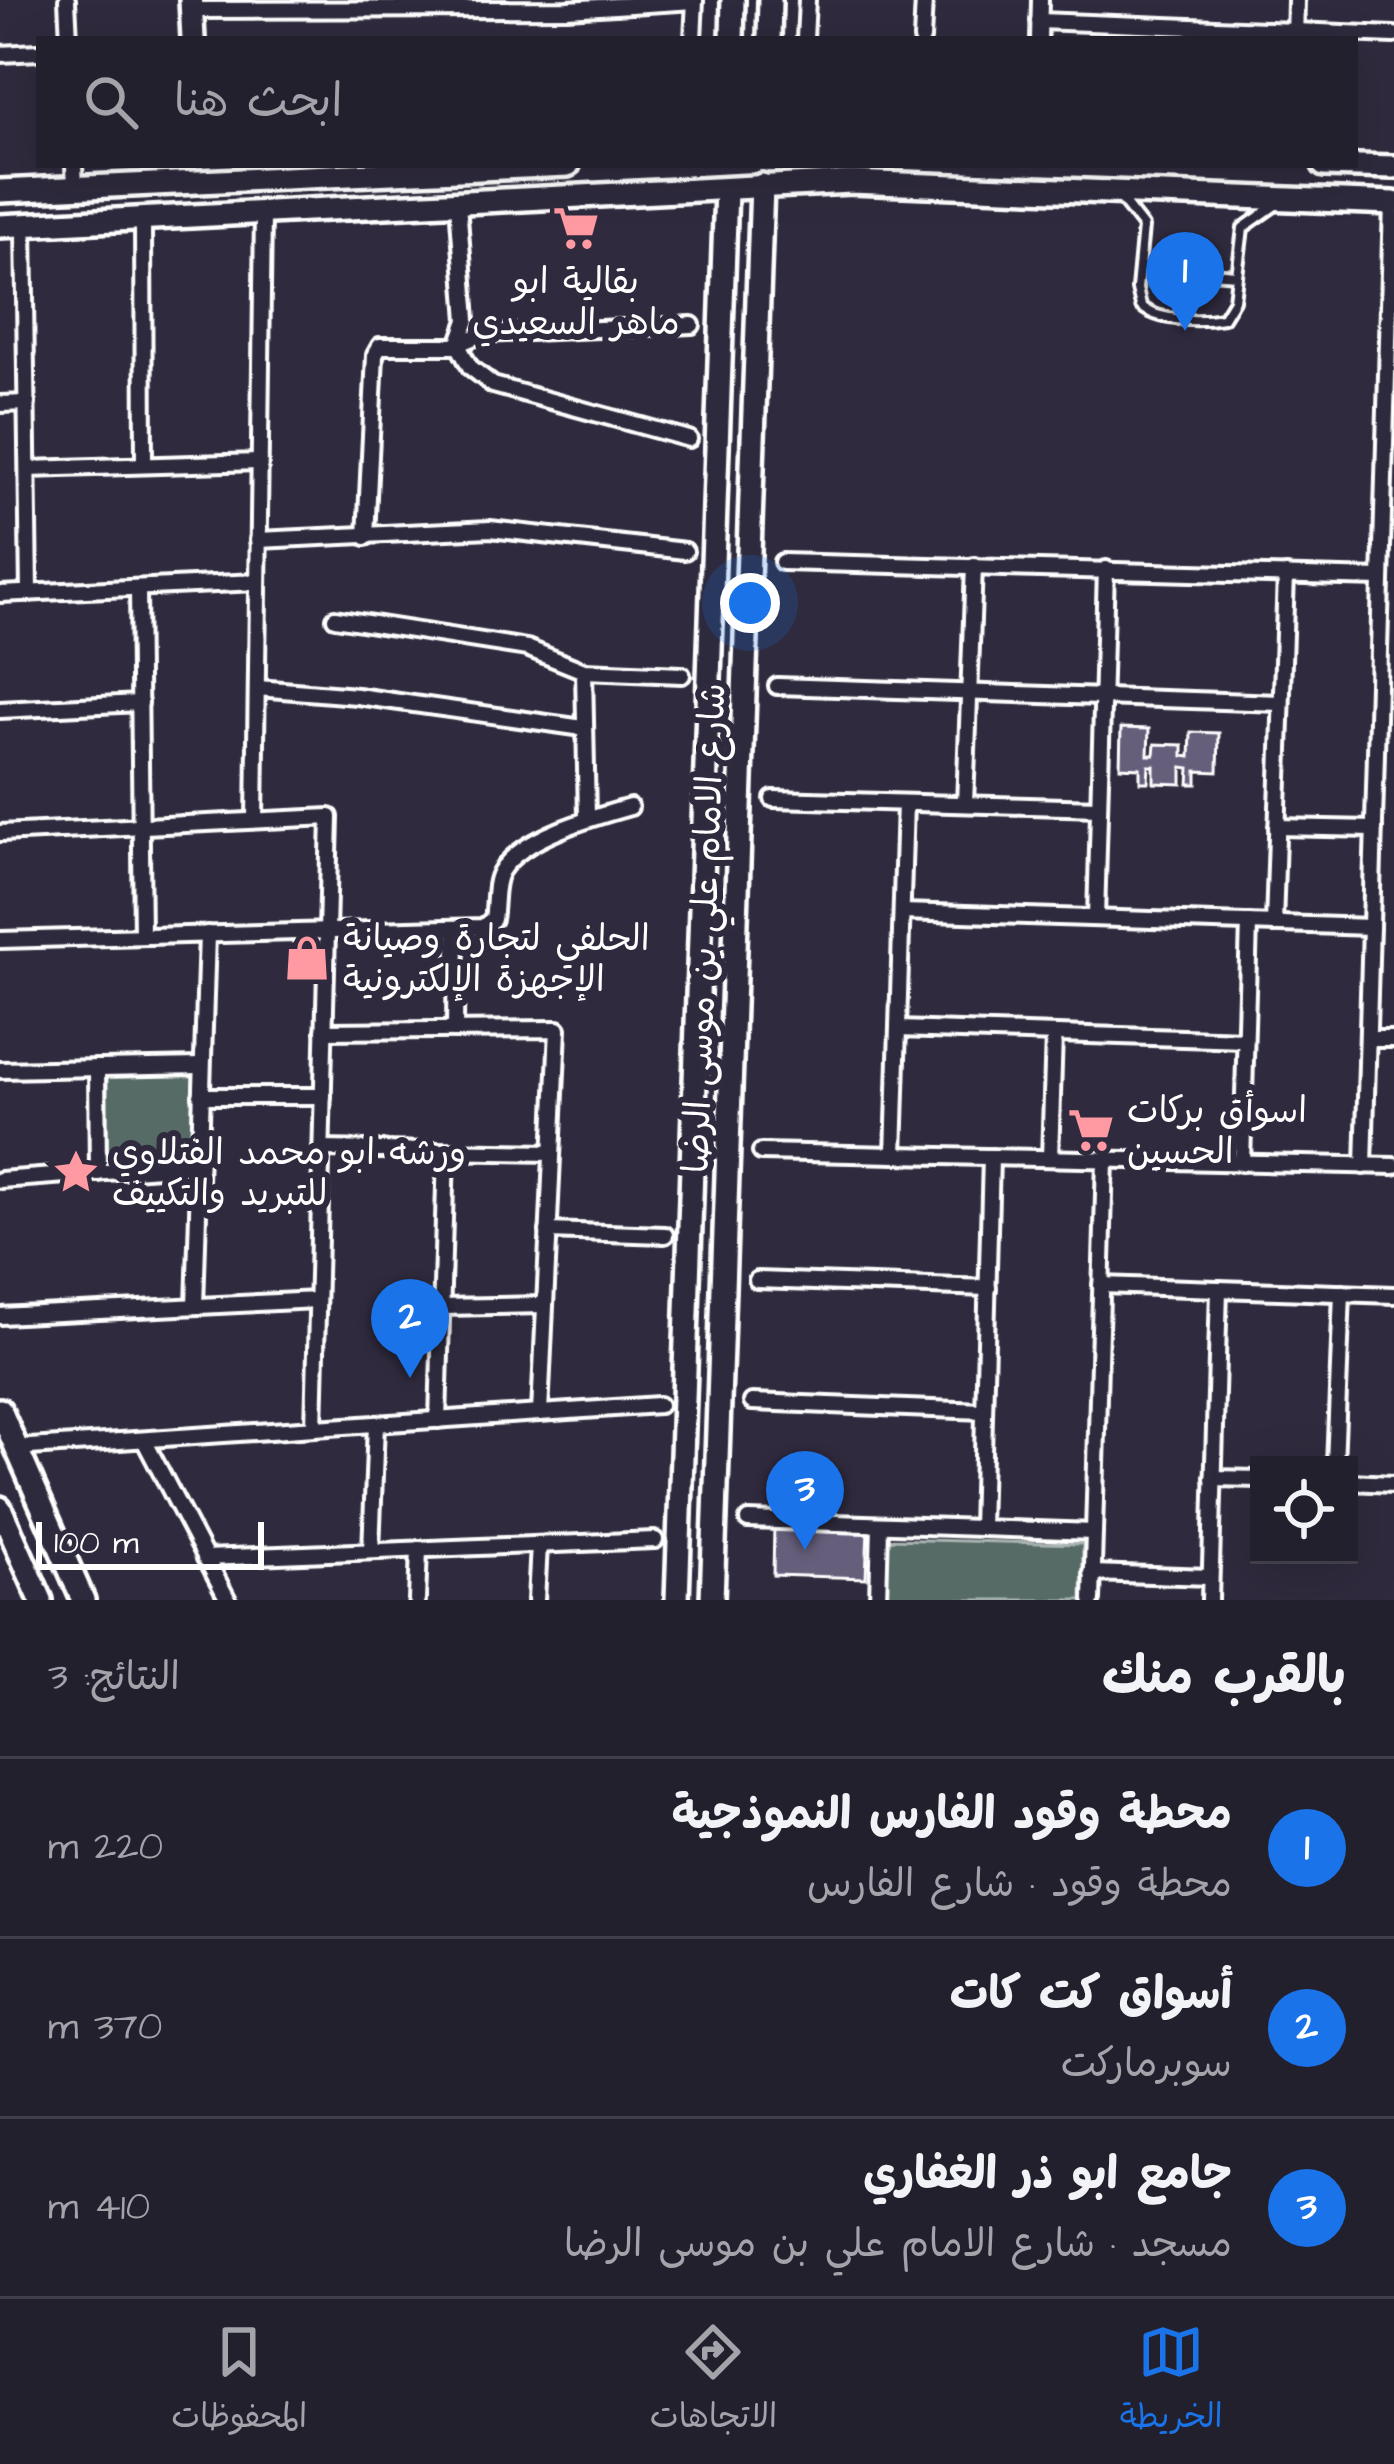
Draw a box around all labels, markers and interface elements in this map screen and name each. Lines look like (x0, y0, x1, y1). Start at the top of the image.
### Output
search box (36, 36, 1358, 168)
icon: search (78, 69, 144, 135)
text: ابحث هنا (174, 71, 342, 133)
supermarket icon: بقالية ابو ماهر السعيدي (551, 203, 601, 253)
pin: 1 (1146, 232, 1224, 331)
place label: بقالية ابو ماهر السعيدي (472, 257, 680, 349)
your location (720, 573, 780, 633)
street label: شارع الامام علي بن موسى الرضا (671, 682, 744, 1174)
place label: الحلفي لتجارة وصيانة الإجهزة الإلكترونية (343, 914, 650, 1006)
shop icon: الحلفي لتجارة وصيانة الإجهزة الإلكترونية (282, 933, 332, 983)
place label: اسوأق بركات الحسين (1127, 1086, 1307, 1178)
supermarket icon: اسوأق بركات الحسين (1066, 1105, 1116, 1155)
place label: ورشه ابو محمد الفتلاوي للتبريد والتكييف (112, 1128, 466, 1220)
place icon: ورشه ابو محمد الفتلاوي للتبريد والتكييف (51, 1147, 101, 1197)
pin: 2 (371, 1279, 449, 1378)
pin: 3 (766, 1451, 844, 1550)
map controls (1250, 1456, 1358, 1564)
button: locate (1250, 1456, 1358, 1564)
scale bar (36, 1516, 264, 1569)
text: 100 m (54, 1520, 139, 1566)
text: بالقرب منك (1102, 1642, 1346, 1713)
text: النتائج: 3 (48, 1651, 180, 1705)
text: محطة وقود الفارس النموذجية (672, 1784, 1232, 1846)
text: 220 m (48, 1821, 163, 1875)
text: 1 (1305, 1821, 1310, 1875)
text: محطة وقود · شارع الفارس (807, 1858, 1232, 1912)
text: أسواق كت كات (950, 1964, 1232, 2026)
text: 370 m (48, 2001, 162, 2055)
text: 2 (1296, 2001, 1318, 2055)
text: سوبرماركت (1061, 2038, 1232, 2092)
text: جامع ابو ذر الغفاري (863, 2144, 1232, 2206)
text: 410 m (48, 2181, 150, 2235)
text: 3 (1297, 2181, 1317, 2235)
text: مسجد · شارع الامام علي بن موسى الرضا (564, 2218, 1232, 2272)
tab: المحفوظات (171, 2319, 307, 2445)
tab: الاتجاهات (650, 2319, 777, 2445)
tab: الخريطة (1120, 2319, 1223, 2445)

